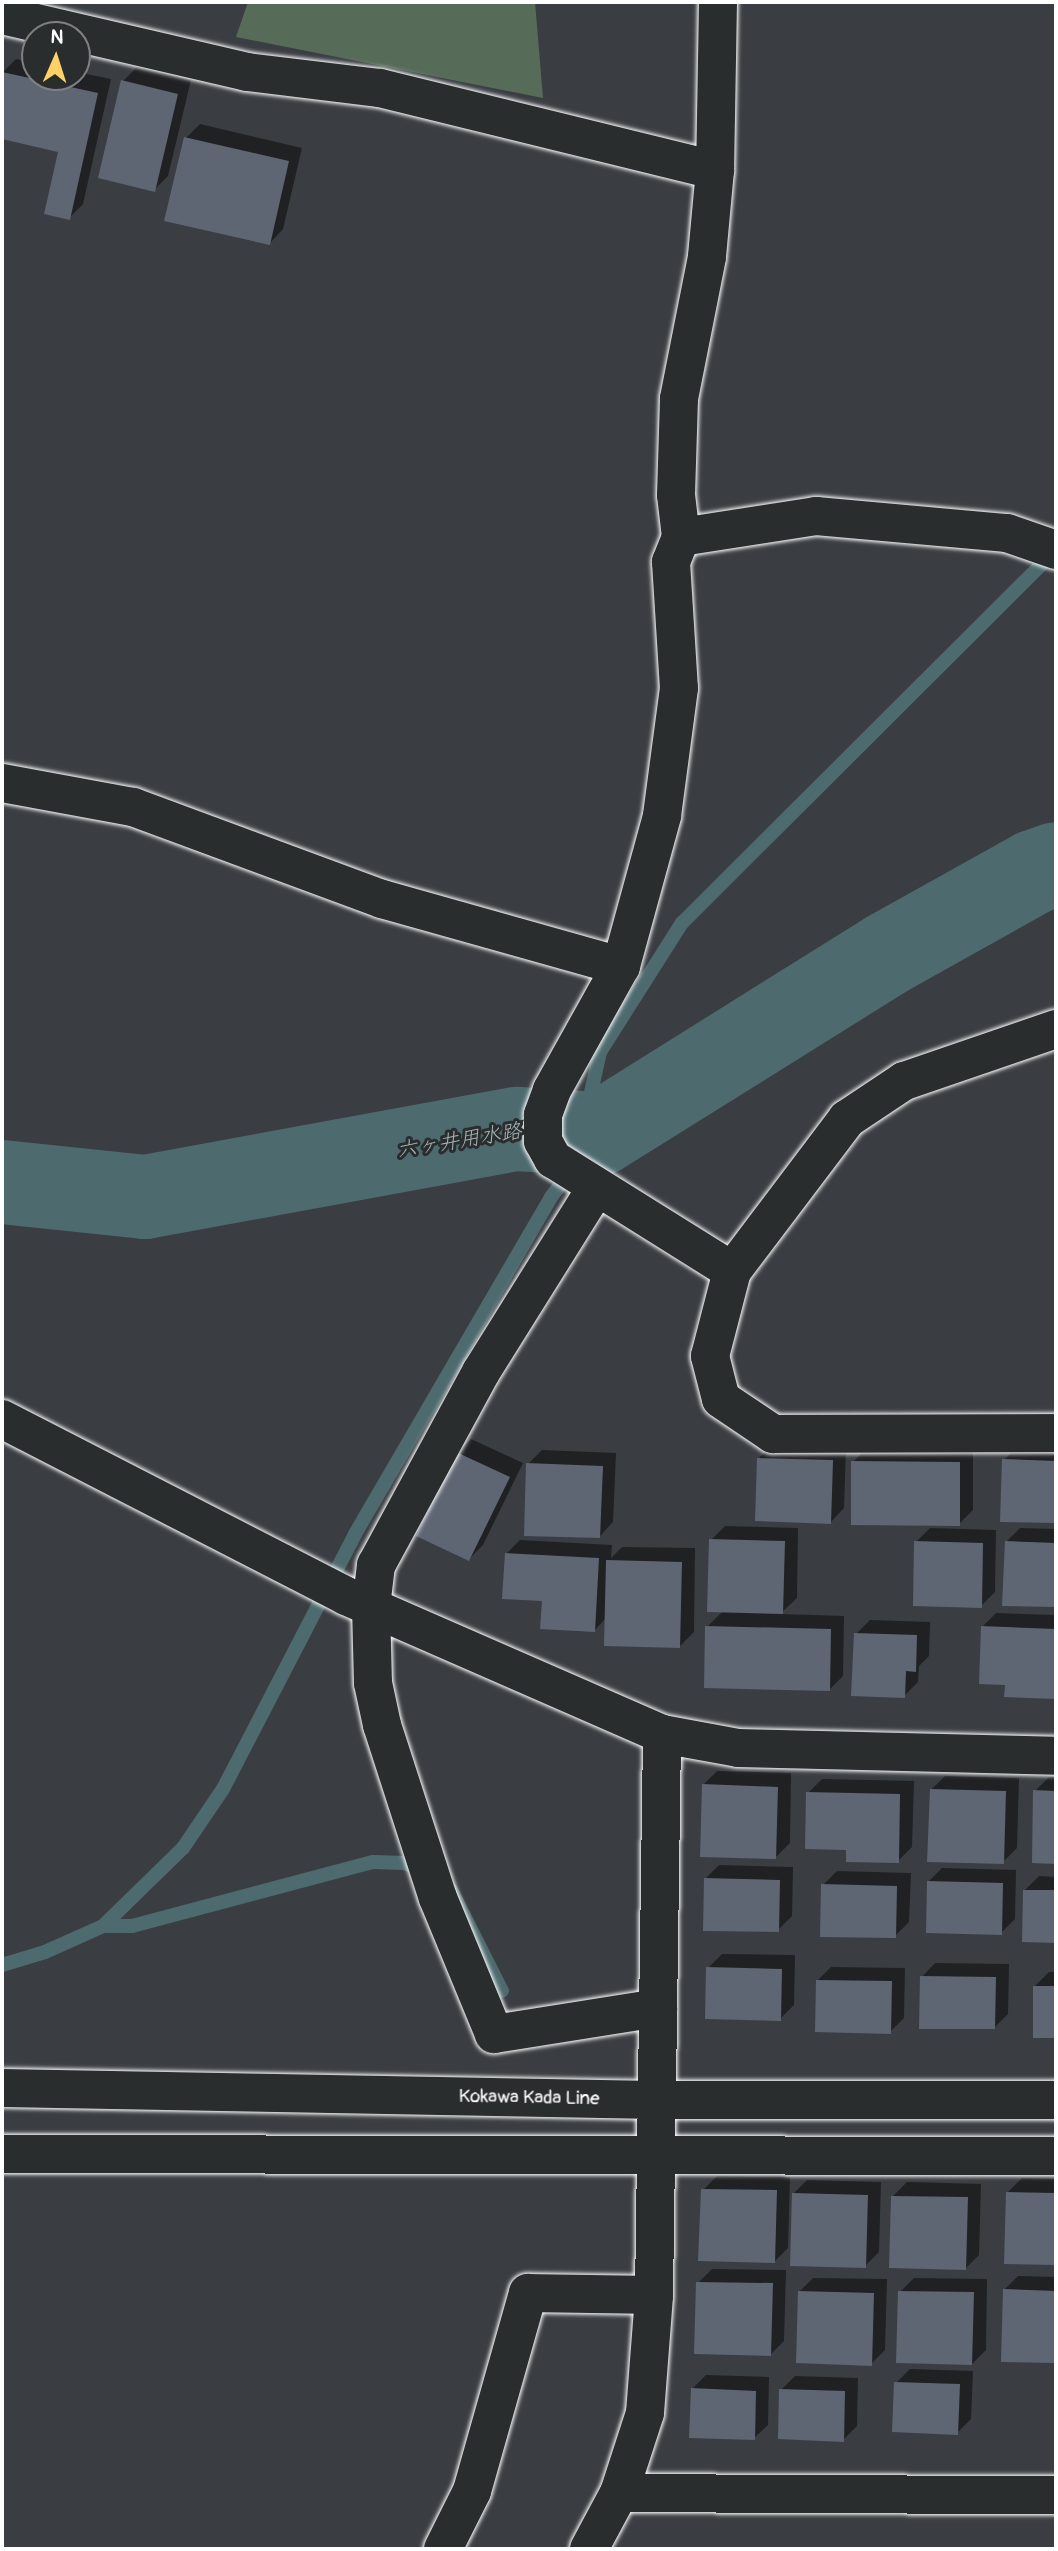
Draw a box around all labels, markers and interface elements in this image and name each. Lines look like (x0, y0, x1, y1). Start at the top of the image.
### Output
north arrow (21, 21, 91, 91)
text: N (50, 25, 64, 49)
water label: 六ヶ井用水路 (395, 1119, 523, 1163)
street label: Kokawa Kada Line (458, 2085, 600, 2111)

